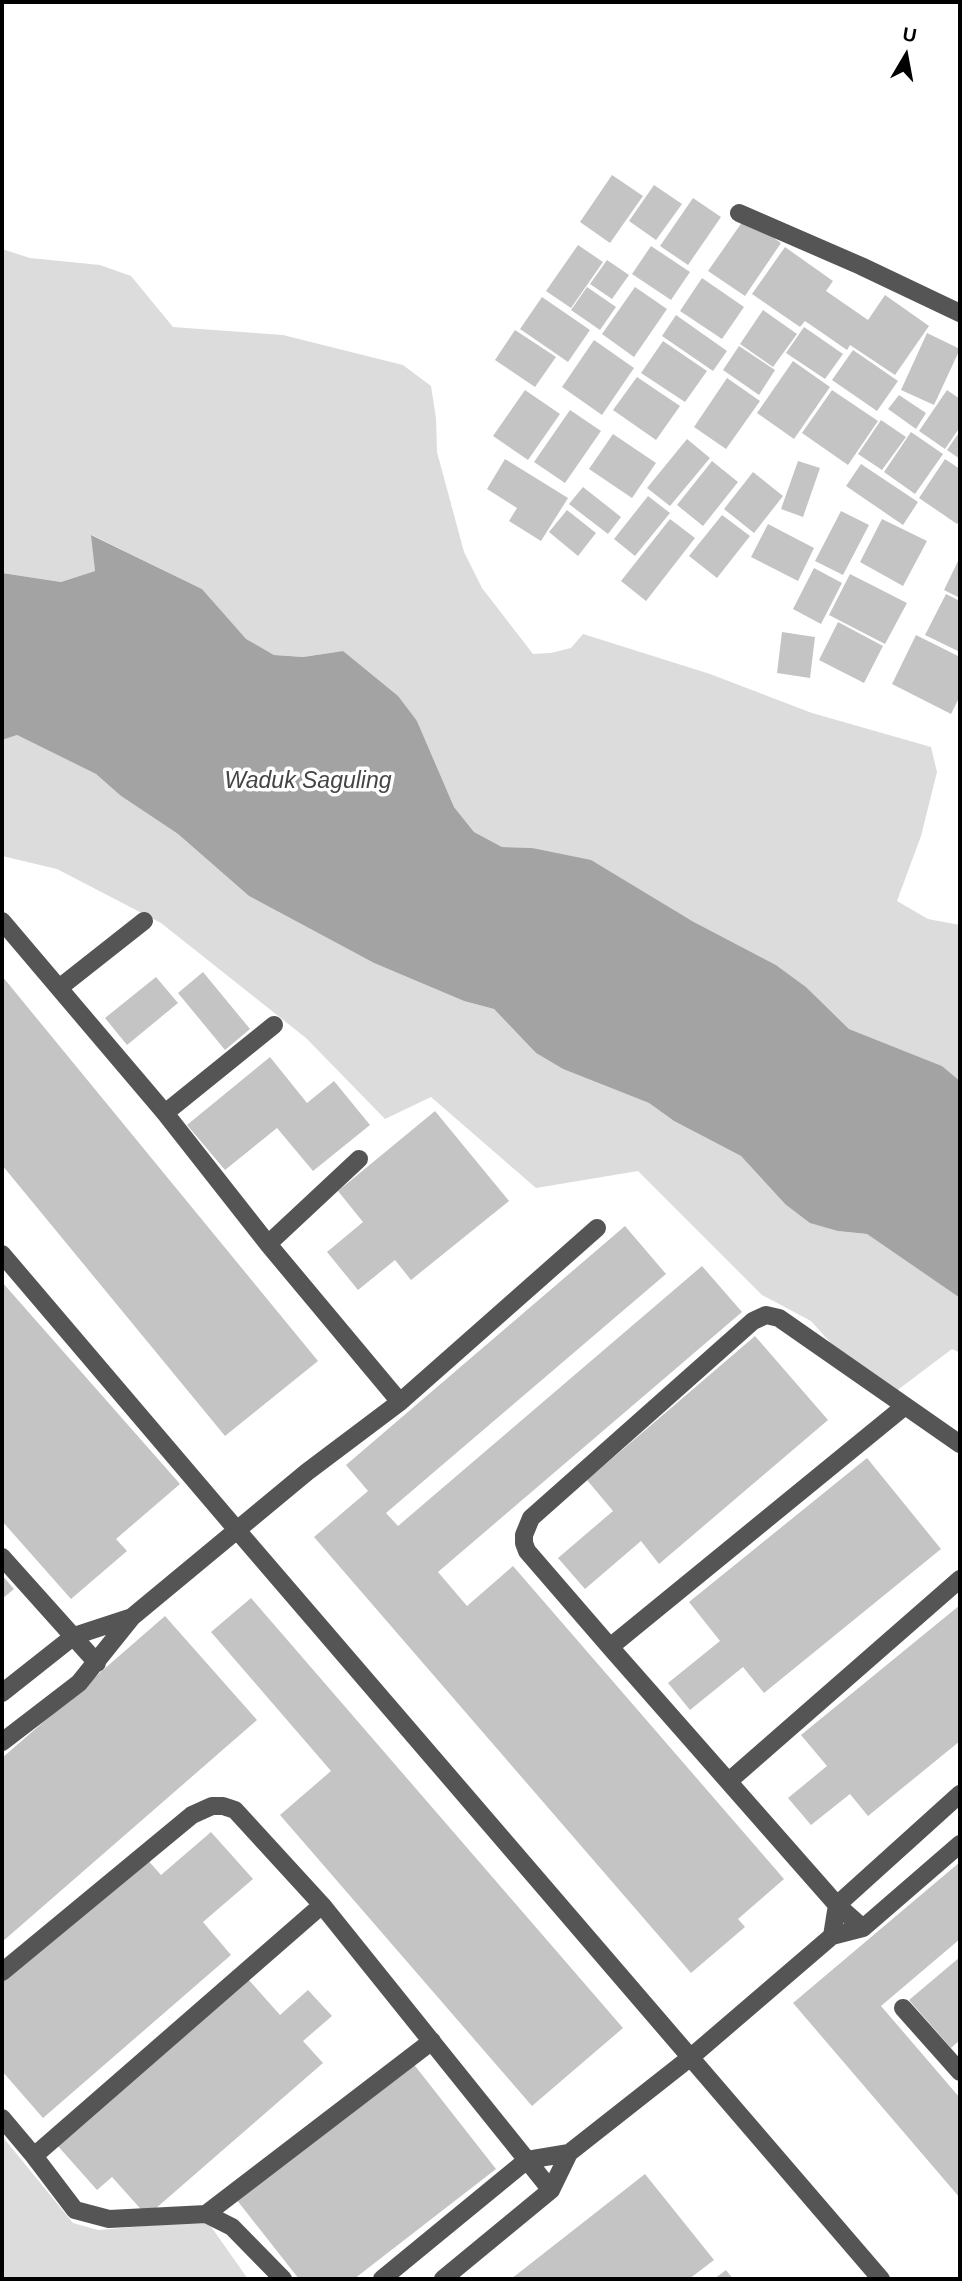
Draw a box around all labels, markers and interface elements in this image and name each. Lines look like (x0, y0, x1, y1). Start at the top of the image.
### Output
north arrow (871, 21, 941, 91)
text: U (901, 23, 918, 46)
water label: Waduk Saguling (224, 768, 392, 796)

